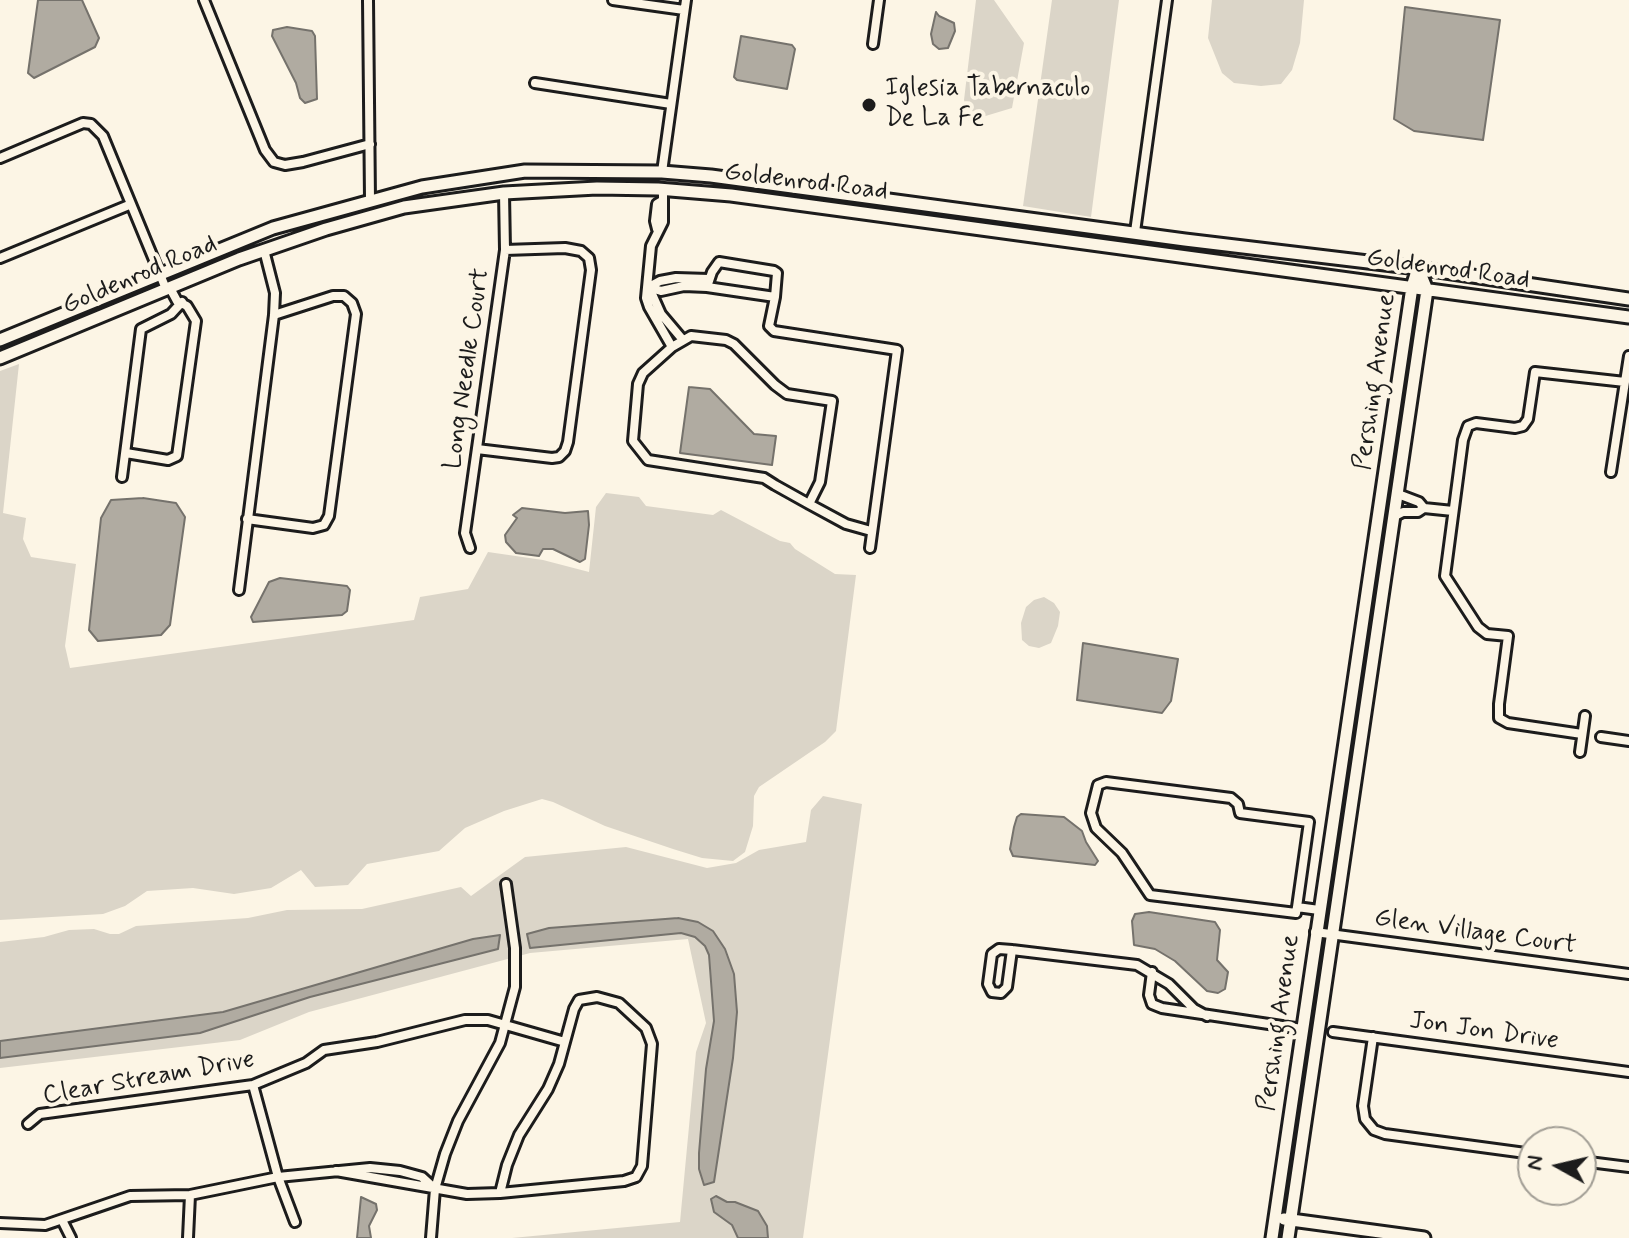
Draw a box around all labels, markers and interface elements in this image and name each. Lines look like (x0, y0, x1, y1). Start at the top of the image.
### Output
place label: Iglesia Tabernaculo De La Fe (885, 74, 1090, 136)
marker: Iglesia Tabernaculo De La Fe (860, 96, 878, 114)
street label: Goldenrod Road (722, 157, 890, 209)
street label: Goldenrod Road (58, 229, 222, 323)
street label: Goldenrod Road (1364, 243, 1532, 297)
street label: Long Needle Court (438, 267, 498, 471)
street label: Pershing Avenue (1348, 292, 1404, 472)
street label: Glen Village Court (1372, 903, 1578, 963)
street label: Pershing Avenue (1252, 933, 1308, 1113)
street label: Jon Jon Drive (1407, 1006, 1561, 1058)
street label: Clear Stream Drive (41, 1045, 257, 1113)
north arrow (1517, 1126, 1597, 1206)
text: N (1520, 1154, 1550, 1172)

